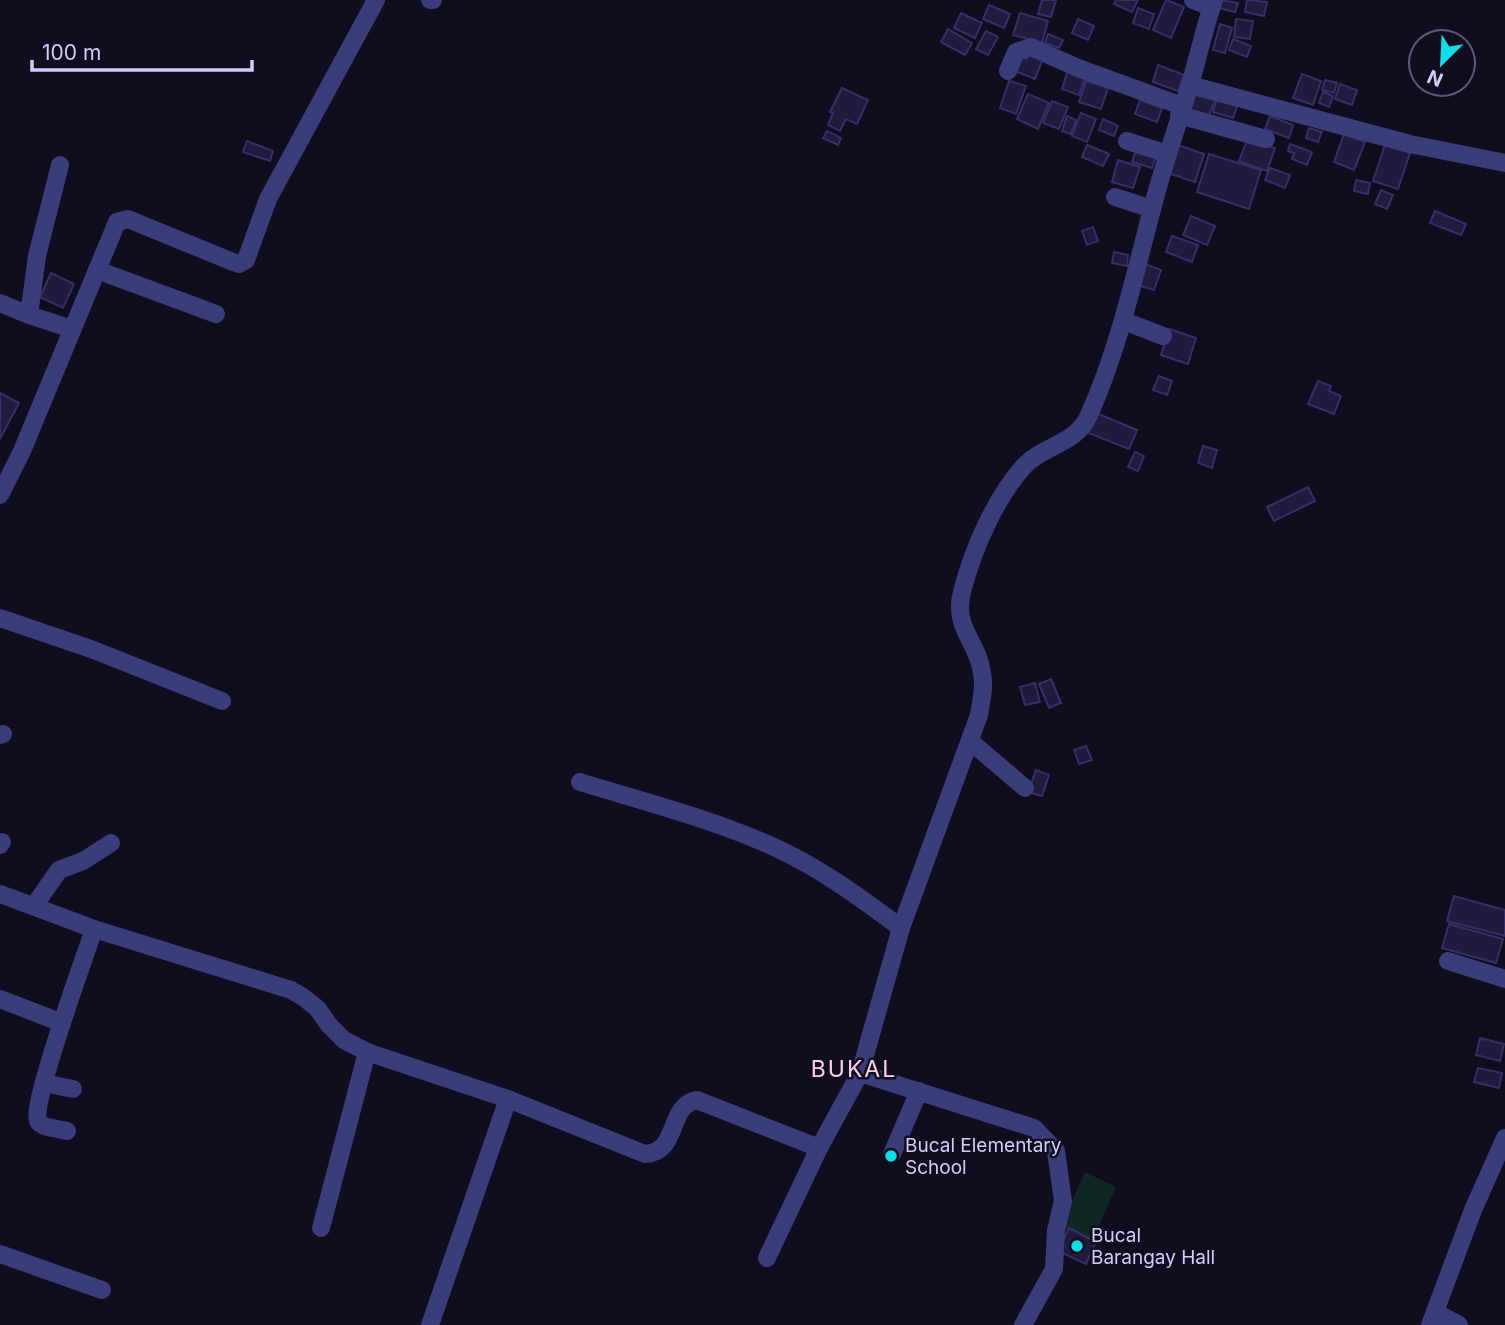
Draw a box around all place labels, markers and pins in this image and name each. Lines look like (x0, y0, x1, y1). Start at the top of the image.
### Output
place label: Bucal Elementary School (905, 1134, 1062, 1179)
marker: Bucal Elementary School (883, 1148, 899, 1164)
place label: Bucal Barangay Hall (1091, 1224, 1215, 1269)
marker: Bucal Barangay Hall (1069, 1238, 1085, 1254)

